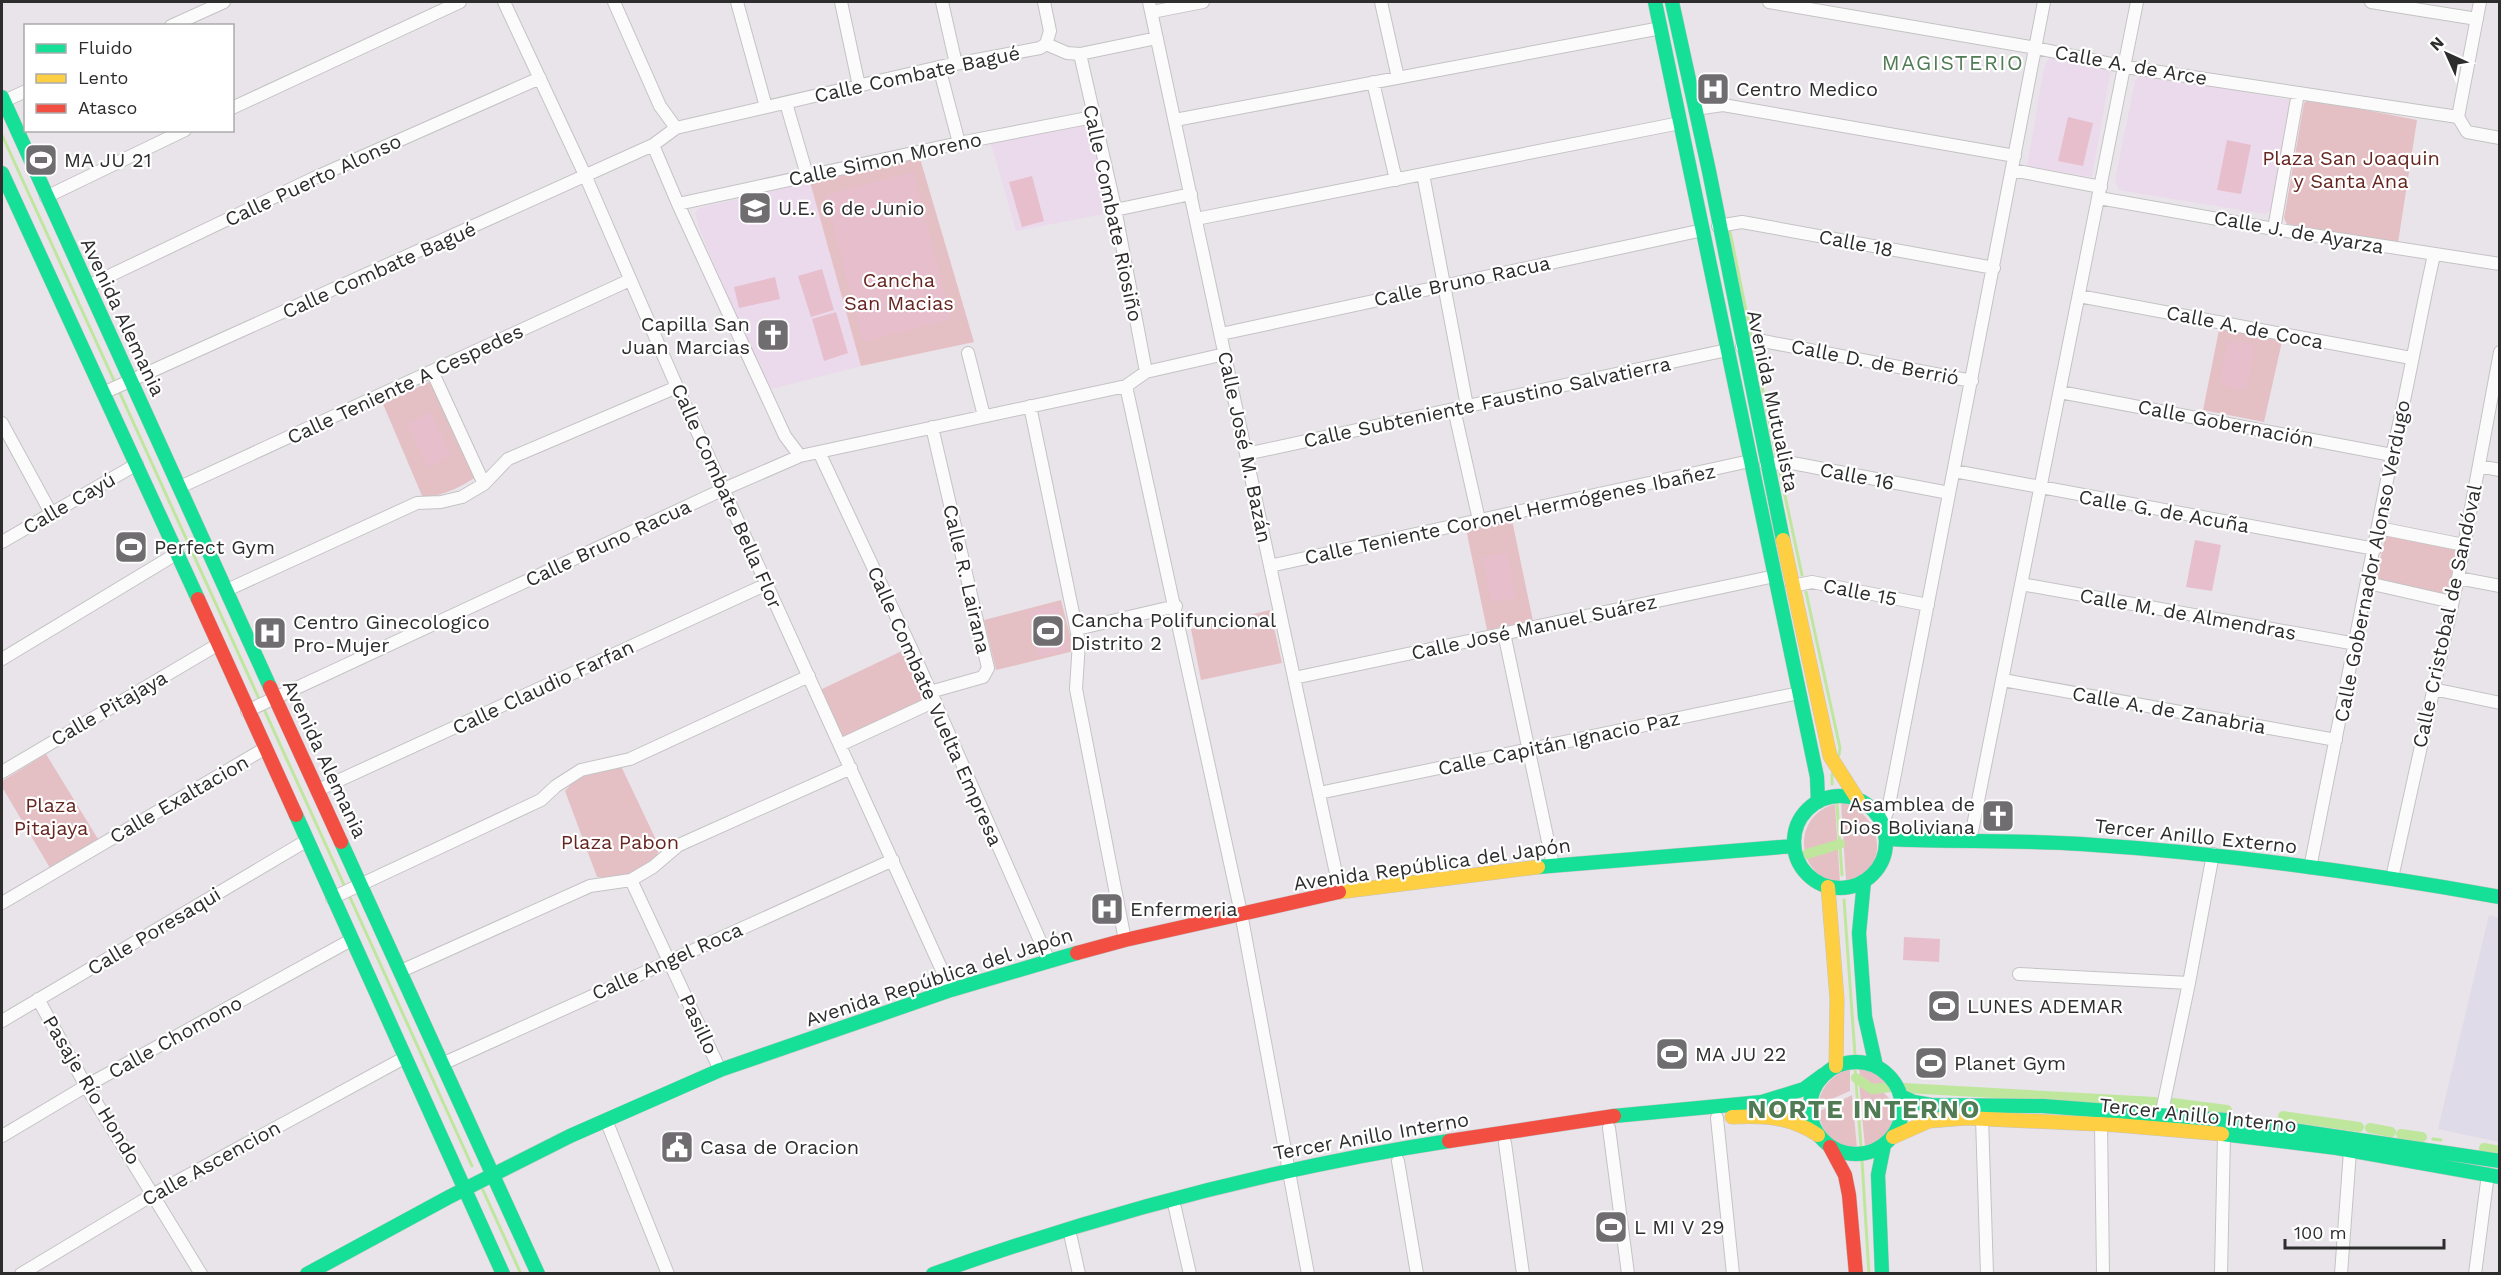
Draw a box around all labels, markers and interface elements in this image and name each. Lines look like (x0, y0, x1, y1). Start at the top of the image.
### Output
legend (24, 24, 234, 132)
north arrow (2417, 24, 2477, 84)
text: N (2426, 33, 2448, 55)
text: Fluido (78, 37, 132, 58)
street label: Calle Combate Bagué (812, 40, 1022, 108)
street label: Calle A. de Arce (2053, 40, 2209, 90)
district label: MAGISTERIO (1882, 50, 2024, 75)
text: Lento (78, 67, 128, 88)
hospital icon: Centro Medico (1695, 71, 1731, 107)
place label: Centro Medico (1736, 77, 1878, 101)
text: Atasco (78, 97, 137, 118)
street label: Calle Combate Riosiño (1078, 102, 1148, 324)
street label: Calle Simon Moreno (786, 127, 984, 191)
street label: Calle Puerto Alonso (221, 129, 405, 231)
sports icon: MA JU 21 (23, 142, 59, 178)
park label: Plaza San Joaquin y Santa Ana (2262, 146, 2440, 193)
place label: MA JU 21 (64, 148, 152, 172)
school or university icon: U.E. 6 de Junio (737, 190, 773, 226)
place label: U.E. 6 de Junio (778, 196, 925, 220)
street label: Calle J. de Ayarza (2212, 205, 2386, 259)
street label: Calle Combate Bagué (278, 216, 480, 324)
street label: Calle 18 (1817, 224, 1895, 262)
street label: Avenida Alemania (76, 234, 170, 400)
street label: Calle Bruno Racua (1372, 251, 1552, 311)
park label: Cancha San Macias (844, 268, 954, 315)
street label: Calle A. de Coca (2164, 300, 2326, 354)
street label: Avenida Mutualista (1742, 308, 1804, 494)
place label: Capilla San Juan Marcias (622, 312, 750, 359)
church icon: Capilla San Juan Marcias (755, 317, 791, 353)
street label: Calle Teniente A Cespedes (283, 319, 527, 449)
street label: Calle D. de Berrió (1789, 334, 1961, 390)
street label: Calle José M. Bazán (1213, 349, 1277, 545)
street label: Calle Subteniente Faustino Salvatierra (1301, 351, 1673, 453)
street label: Calle Combate Bella Flor (666, 380, 788, 612)
street label: Calle Gobernación (2136, 394, 2316, 452)
street label: Calle Gobernador Alonso Verdugo (2329, 398, 2415, 724)
street label: Calle 16 (1818, 457, 1896, 495)
street label: Calle Teniente Coronel Hermógenes Ibañez (1302, 459, 1718, 569)
street label: Calle Cayú (19, 467, 119, 539)
street label: Calle Cristobal de Sandóval (2407, 482, 2487, 750)
street label: Calle G. de Acuña (2077, 484, 2251, 538)
street label: Calle Bruno Racua (521, 494, 695, 592)
street label: Calle R. Lairana (938, 502, 996, 656)
sports icon: Perfect Gym (113, 529, 149, 565)
place label: Perfect Gym (154, 535, 275, 559)
street label: Calle Combate Vuelta Empresa (862, 562, 1008, 850)
street label: Calle 15 (1821, 573, 1899, 611)
street label: Calle M. de Almendras (2078, 583, 2298, 645)
street label: Calle José Manuel Suárez (1409, 589, 1659, 665)
place label: Cancha Polifuncional Distrito 2 (1071, 608, 1276, 655)
place label: Centro Ginecologico Pro-Mujer (293, 610, 490, 657)
sports icon: Cancha Polifuncional Distrito 2 (1030, 613, 1066, 649)
hospital icon: Centro Ginecologico Pro-Mujer (252, 615, 288, 651)
street label: Calle Claudio Farfan (448, 634, 638, 740)
street label: Calle Pitajaya (47, 665, 171, 751)
street label: Avenida Alemania (278, 676, 372, 842)
street label: Calle A. de Zanabria (2070, 681, 2268, 739)
street label: Calle Capitán Ignacio Paz (1436, 706, 1682, 780)
street label: Calle Exaltacion (105, 749, 253, 849)
place label: Asamblea de Dios Boliviana (1839, 792, 1975, 839)
park label: Plaza Pitajaya (14, 793, 88, 840)
church icon: Asamblea de Dios Boliviana (1980, 798, 2016, 834)
street label: Tercer Anillo Externo (2094, 813, 2298, 859)
park label: Plaza Pabon (561, 830, 679, 854)
street label: Avenida República del Japón (1292, 833, 1572, 895)
street label: Calle Poresaqui (83, 882, 225, 980)
hospital icon: Enfermeria (1089, 891, 1125, 927)
place label: Enfermeria (1130, 897, 1238, 921)
street label: Calle Angel Roca (588, 917, 746, 1005)
street label: Avenida República del Japón (802, 922, 1076, 1032)
sports icon: LUNES ADEMAR (1926, 988, 1962, 1024)
street label: Calle Chomono (104, 990, 246, 1084)
street label: Pasillo (675, 990, 723, 1058)
place label: LUNES ADEMAR (1967, 994, 2123, 1018)
street label: Pasaje Río Hondo (38, 1011, 146, 1169)
sports icon: MA JU 22 (1654, 1036, 1690, 1072)
place label: MA JU 22 (1695, 1042, 1786, 1066)
sports icon: Planet Gym (1913, 1045, 1949, 1081)
place label: Planet Gym (1954, 1051, 2066, 1075)
street label: Tercer Anillo Interno (2098, 1093, 2298, 1137)
district label: NORTE INTERNO (1747, 1094, 1981, 1124)
street label: Tercer Anillo Interno (1271, 1107, 1471, 1165)
street label: Calle Ascencion (138, 1115, 284, 1211)
public building icon: Casa de Oracion (659, 1129, 695, 1165)
place label: Casa de Oracion (700, 1135, 859, 1159)
sports icon: L MI V 29 (1593, 1209, 1629, 1245)
scale bar (2285, 1212, 2444, 1250)
place label: L MI V 29 (1634, 1215, 1724, 1239)
text: 100 m (2294, 1222, 2347, 1243)

